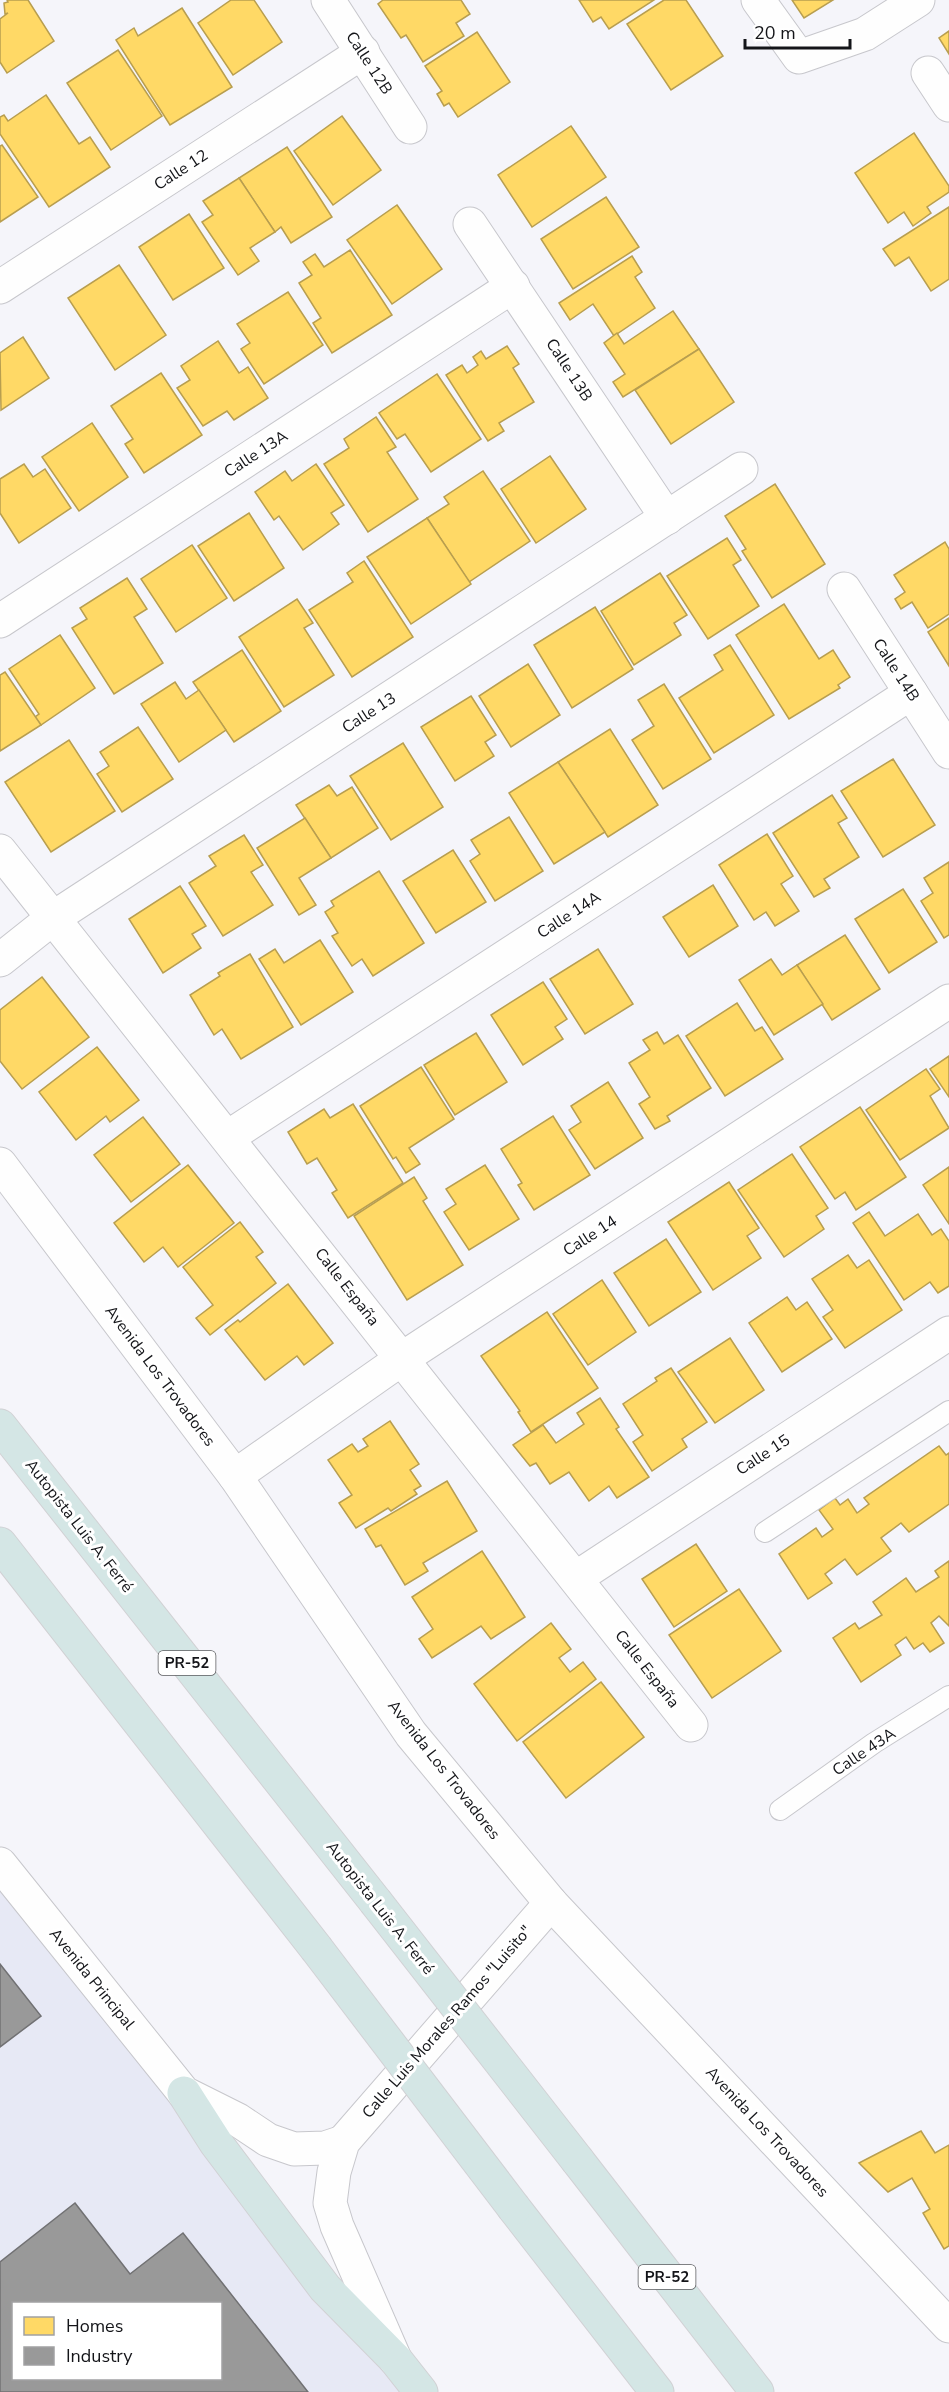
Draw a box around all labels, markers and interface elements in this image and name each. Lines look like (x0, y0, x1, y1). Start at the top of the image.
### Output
scale bar (745, 12, 850, 50)
text: 20 m (754, 21, 796, 45)
street label: Calle 12B (340, 27, 398, 99)
street label: Calle 12 (150, 144, 212, 196)
street label: Calle 13B (540, 334, 598, 406)
street label: Calle 13A (220, 425, 292, 483)
street label: Calle 14B (867, 634, 925, 706)
street label: Calle 13 (338, 687, 400, 739)
street label: Calle 14A (533, 886, 605, 944)
street label: Calle 14 (559, 1210, 622, 1262)
street label: Calle España (310, 1243, 384, 1331)
street label: Avenida Los Trovadores (100, 1301, 220, 1451)
street label: Calle 15 (732, 1429, 794, 1481)
street label: Autopista Luis A. Ferré (20, 1455, 138, 1597)
street label: Calle España (610, 1625, 684, 1713)
road number: PR-52 (158, 1651, 216, 1675)
street label: Avenida Los Trovadores (383, 1696, 505, 1844)
street label: Calle 43A (828, 1723, 900, 1781)
street label: Autopista Luis A. Ferré (321, 1837, 439, 1979)
street label: Calle Luis Morales Ramos "Luisito" (357, 1921, 537, 2123)
street label: Avenida Principal (44, 1924, 140, 2035)
street label: Avenida Los Trovadores (701, 2062, 833, 2202)
road number: PR-52 (638, 2265, 696, 2289)
legend (12, 2302, 222, 2380)
text: Homes (66, 2314, 123, 2338)
text: Industry (66, 2344, 133, 2368)

